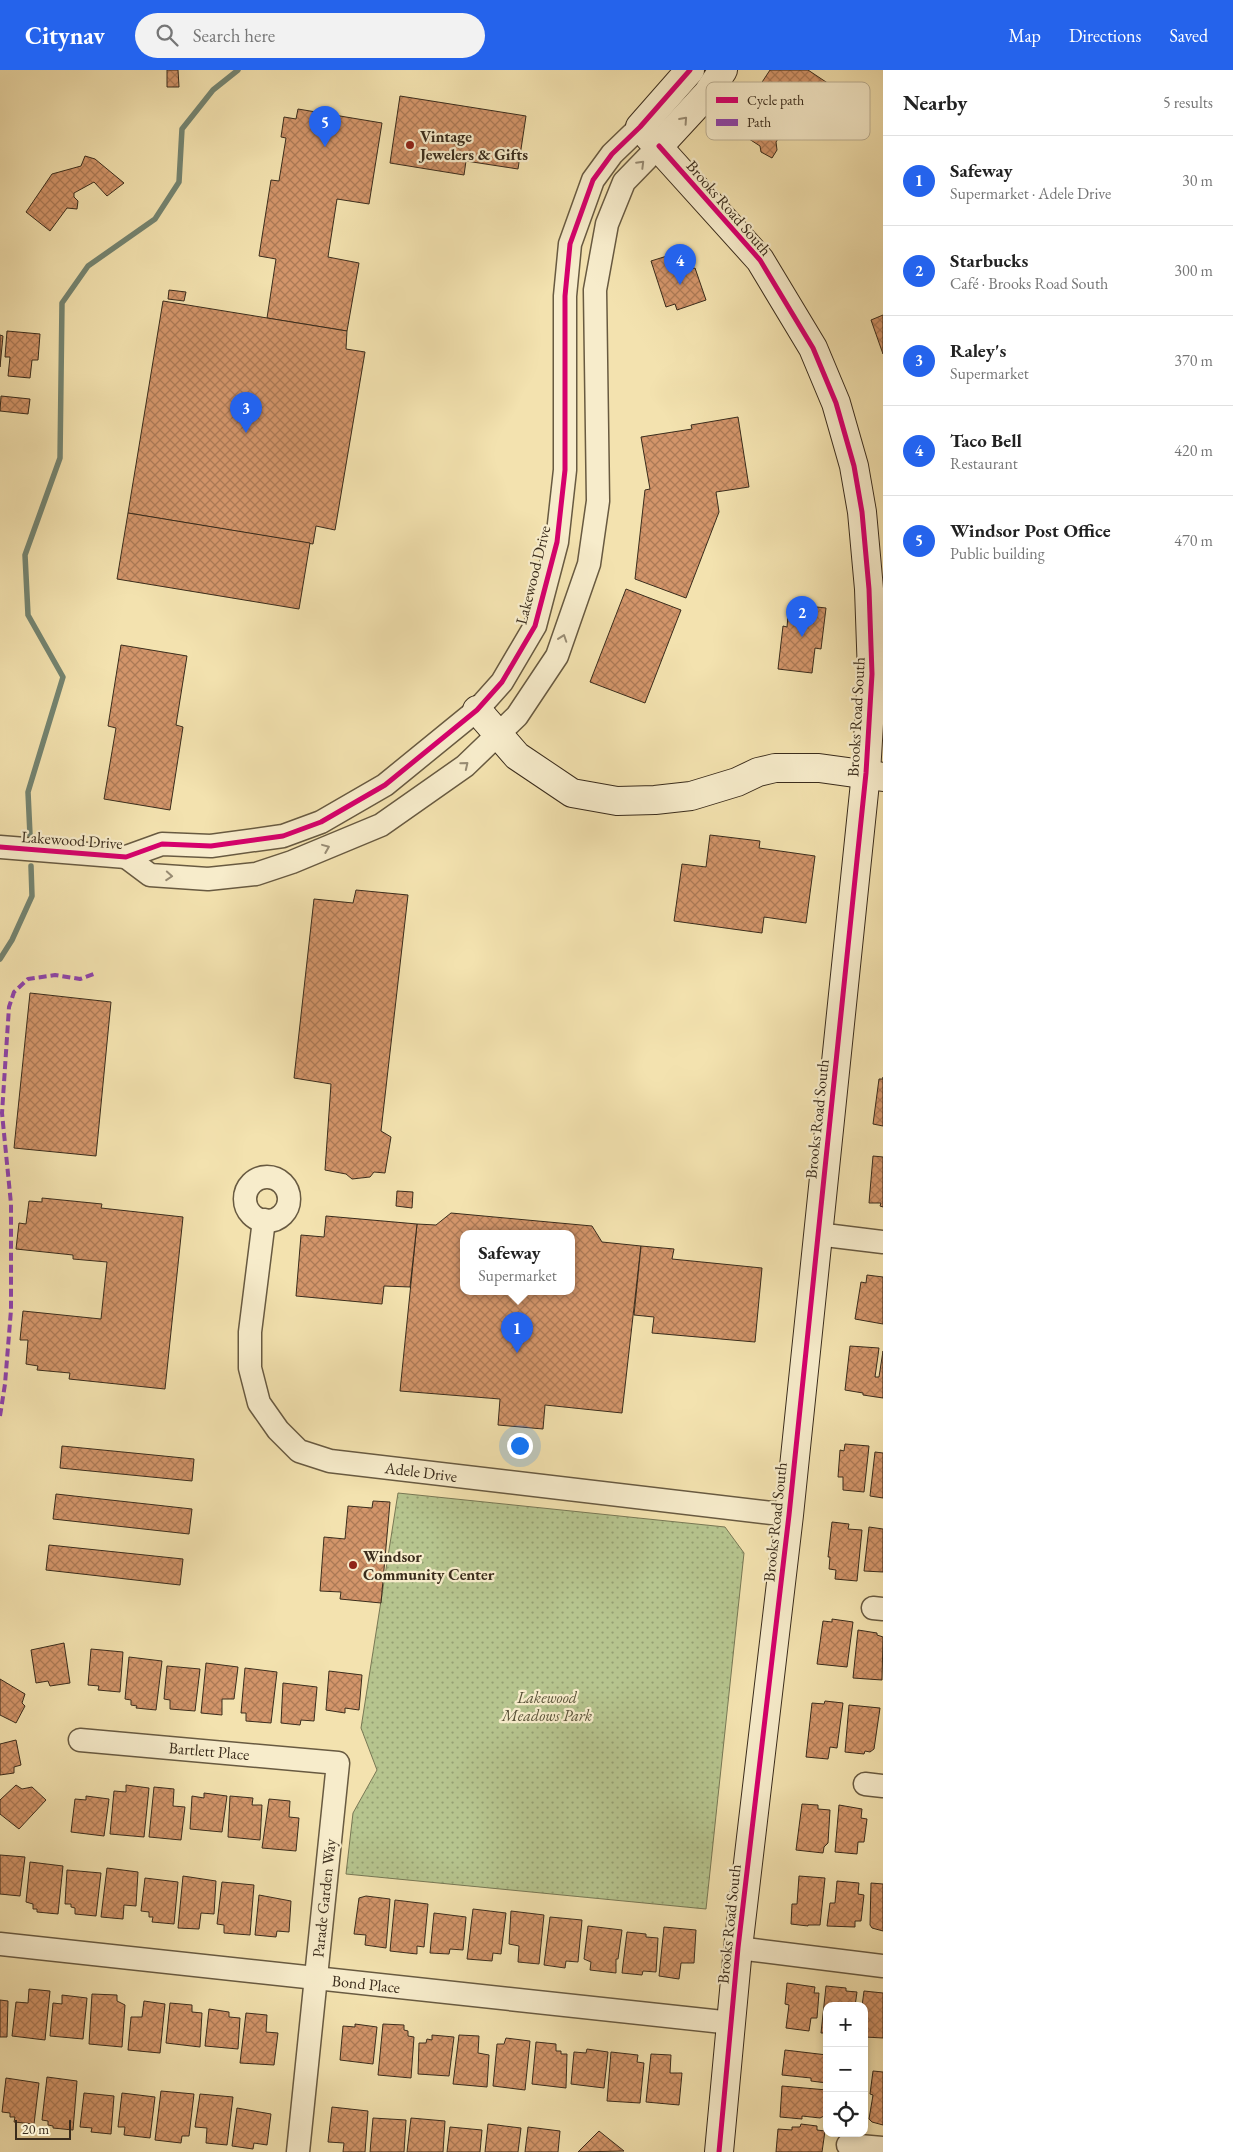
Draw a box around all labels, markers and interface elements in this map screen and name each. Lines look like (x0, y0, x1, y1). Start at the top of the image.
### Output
search box (135, 13, 485, 58)
text: Citynav (25, 20, 105, 51)
icon: search (153, 21, 181, 49)
text: Search here (193, 23, 275, 48)
text: Map (1009, 24, 1041, 47)
text: Directions (1069, 24, 1141, 47)
text: Saved (1169, 24, 1208, 47)
legend (706, 82, 870, 140)
text: Nearby (903, 89, 967, 116)
text: Cycle path (747, 91, 804, 109)
text: 5 results (1163, 92, 1213, 113)
pin: 5 (309, 106, 341, 147)
text: Path (747, 113, 771, 131)
one-way arrow (678, 116, 687, 125)
place label: Vintage Jewelers & Gifts (418, 126, 528, 165)
marker: Vintage Jewelers & Gifts (404, 139, 416, 151)
street label: Brooks Road South (682, 156, 776, 260)
text: Safeway (950, 158, 1013, 183)
one-way arrow (635, 161, 644, 170)
text: 1 (915, 170, 923, 191)
text: 30 m (1182, 170, 1213, 191)
text: Supermarket · Adele Drive (950, 183, 1111, 204)
pin: 4 (664, 244, 696, 285)
text: Starbucks (950, 248, 1028, 273)
text: 2 (915, 260, 923, 281)
text: 300 m (1174, 260, 1213, 281)
text: Café · Brooks Road South (950, 273, 1108, 294)
text: Raley's (950, 338, 1006, 363)
text: 3 (915, 350, 923, 371)
text: 370 m (1174, 350, 1213, 371)
text: Supermarket (950, 363, 1029, 384)
pin: 3 (230, 392, 262, 433)
text: Taco Bell (950, 428, 1022, 453)
text: 4 (915, 440, 923, 461)
text: 420 m (1174, 440, 1213, 461)
text: Restaurant (950, 453, 1018, 474)
text: Windsor Post Office (950, 518, 1111, 543)
street label: Lakewood Drive (511, 523, 555, 627)
text: 5 (915, 530, 923, 551)
text: 470 m (1174, 530, 1213, 551)
text: Public building (950, 543, 1045, 564)
pin: 2 (786, 596, 818, 637)
one-way arrow (557, 635, 567, 643)
street label: Brooks Road South (842, 657, 870, 777)
one-way arrow (459, 763, 468, 771)
street label: Lakewood Drive (21, 826, 123, 854)
one-way arrow (322, 844, 330, 854)
one-way arrow (165, 870, 173, 881)
street label: Brooks Road South (800, 1058, 834, 1180)
popup (460, 1230, 575, 1295)
text: Safeway (478, 1240, 541, 1265)
text: Supermarket (478, 1265, 557, 1286)
pin: 1 (501, 1312, 533, 1353)
your location (507, 1433, 533, 1459)
street label: Adele Drive (383, 1457, 458, 1487)
street label: Brooks Road South (758, 1461, 792, 1583)
place label: Windsor Community Center (363, 1546, 495, 1585)
marker: Windsor Community Center (347, 1559, 359, 1571)
park label: Lakewood Meadows Park (501, 1687, 593, 1726)
street label: Bartlett Place (168, 1737, 250, 1765)
street label: Parade Garden Way (307, 1837, 341, 1958)
street label: Brooks Road South (712, 1863, 746, 1985)
street label: Bond Place (331, 1970, 401, 1998)
map controls (823, 2002, 868, 2137)
button: + (823, 2002, 868, 2047)
button: − (823, 2047, 868, 2092)
button: locate (823, 2092, 868, 2137)
scale bar (15, 2117, 71, 2140)
text: 20 m (22, 2120, 49, 2138)

